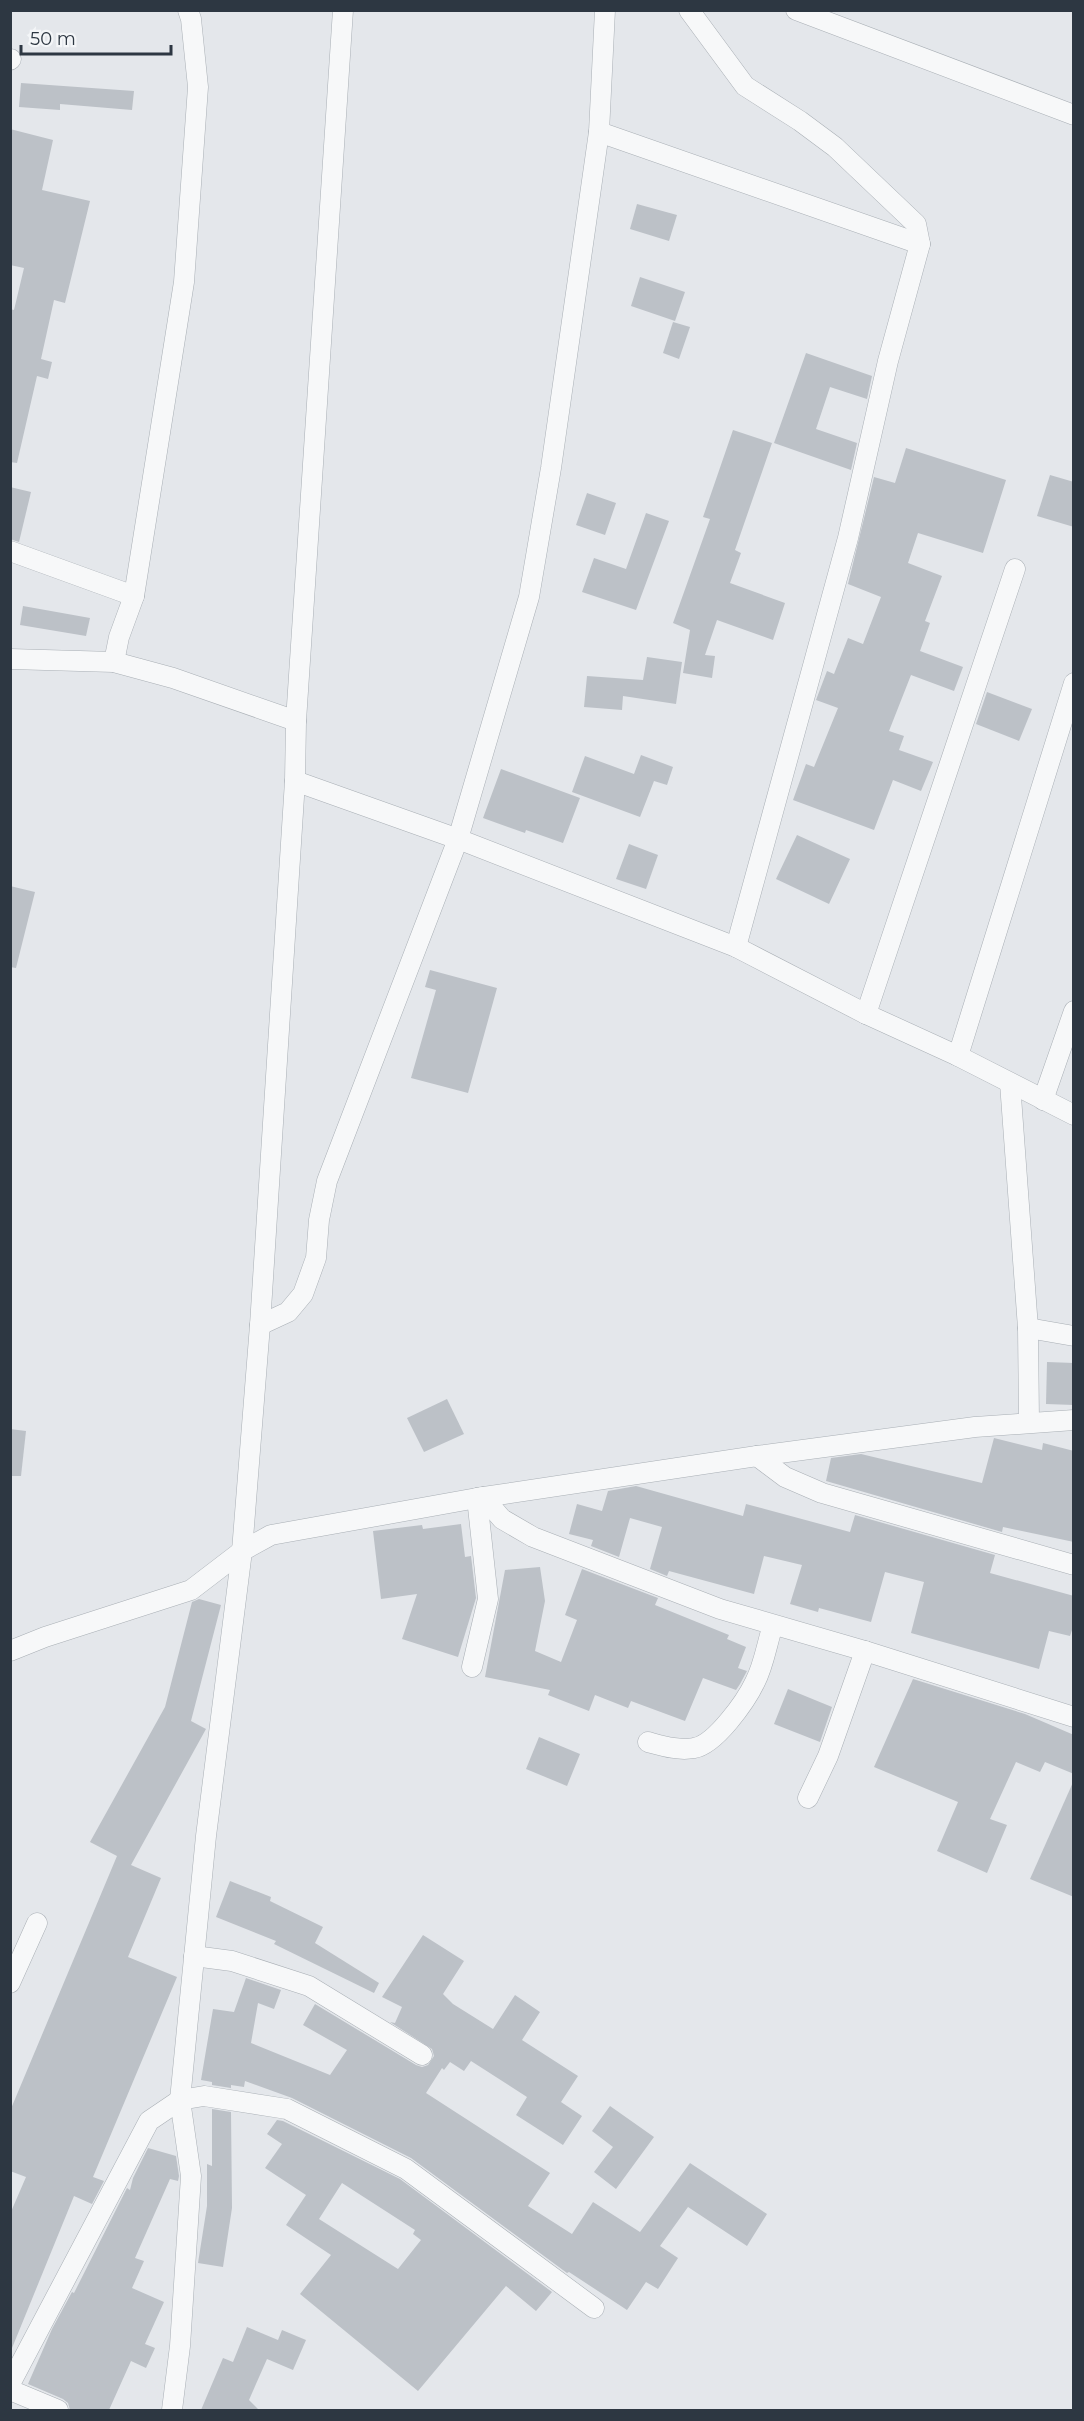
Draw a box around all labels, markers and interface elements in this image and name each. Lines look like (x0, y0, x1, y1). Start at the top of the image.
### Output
scale bar (21, 18, 171, 56)
text: 50 m (30, 28, 76, 50)

